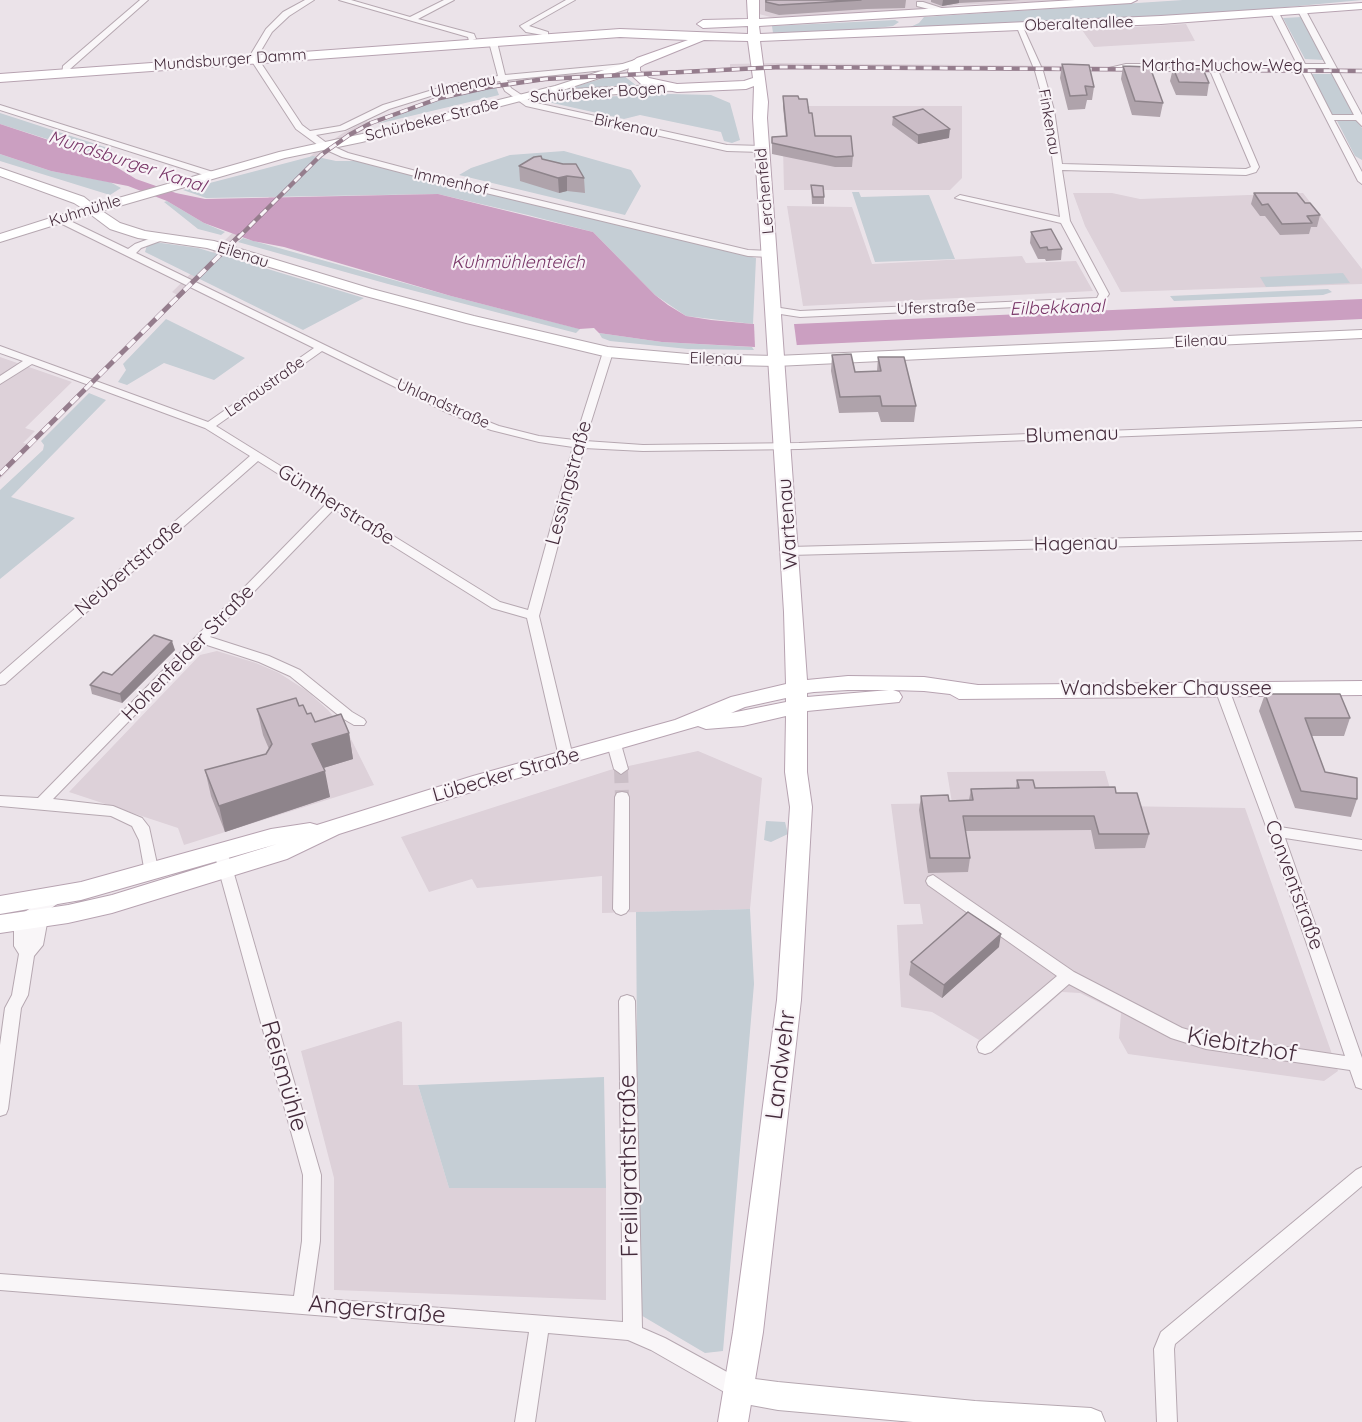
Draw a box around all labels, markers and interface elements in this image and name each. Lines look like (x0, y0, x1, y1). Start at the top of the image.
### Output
street label: Oberaltenallee (1024, 13, 1134, 35)
street label: Mundsburger Damm (153, 45, 307, 75)
street label: Martha-Muchow-Weg (1141, 56, 1303, 76)
street label: Ulmenau (428, 70, 498, 102)
street label: Schürbeker Bogen (529, 79, 667, 107)
street label: Finkenau (1034, 87, 1064, 157)
street label: Schürbeker Straße (363, 94, 501, 146)
street label: Birkenau (592, 110, 660, 142)
water label: Mundsburger Kanal (46, 126, 208, 198)
street label: Lerchenfeld (752, 147, 778, 235)
street label: Immenhof (412, 164, 490, 200)
street label: Kuhmühle (47, 191, 123, 231)
street label: Eilenau (215, 238, 271, 272)
water label: Kuhmühlenteich (451, 252, 585, 274)
water label: Eilbekkanal (1009, 296, 1105, 320)
street label: Uferstraße (896, 297, 976, 319)
street label: Eilenau (1174, 330, 1228, 352)
street label: Eilenau (689, 349, 743, 369)
street label: Lenaustraße (221, 353, 309, 421)
street label: Uhlandstraße (393, 375, 493, 433)
street label: Lessingstraße (541, 418, 597, 548)
street label: Blumenau (1025, 421, 1119, 449)
street label: Güntherstraße (273, 460, 399, 550)
street label: Wartenau (773, 477, 803, 571)
street label: Neubertstraße (70, 515, 188, 621)
street label: Hagenau (1033, 531, 1119, 557)
street label: Hohenfelder Straße (117, 580, 259, 726)
street label: Wandsbeker Chaussee (1060, 677, 1272, 701)
street label: Lübecker Straße (430, 743, 582, 807)
street label: Conventstraße (1259, 817, 1329, 953)
street label: Landwehr (760, 1009, 802, 1121)
street label: Reismühle (254, 1017, 314, 1135)
street label: Kiebitzhof (1185, 1021, 1299, 1069)
street label: Freiligrathstraße (613, 1074, 645, 1258)
street label: Angerstraße (307, 1290, 447, 1330)

